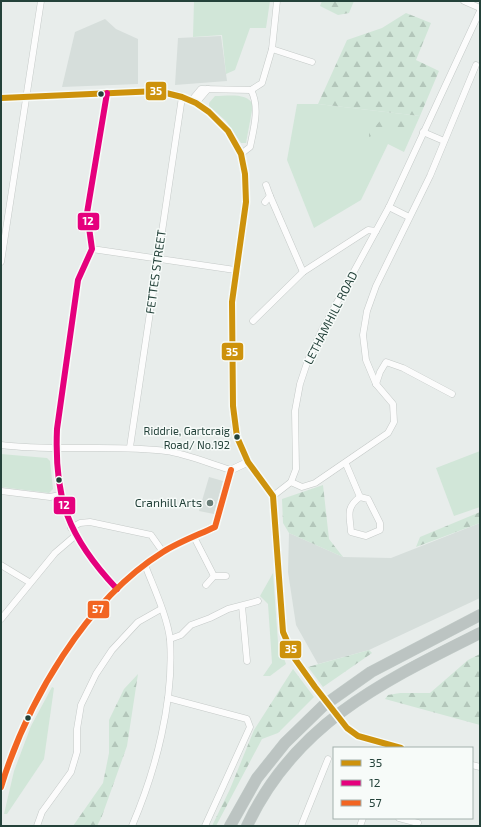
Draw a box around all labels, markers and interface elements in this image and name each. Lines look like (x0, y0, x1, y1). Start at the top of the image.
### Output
line badge: 35 (145, 81, 167, 101)
text: 35 (150, 84, 162, 97)
unlabelled marker (96, 89, 106, 99)
line badge: 12 (77, 212, 100, 231)
text: 12 (82, 214, 94, 227)
street label: FETTES STREET (142, 229, 168, 315)
street label: LETHAMHILL ROAD (301, 269, 360, 366)
line badge: 35 (221, 342, 244, 361)
text: 35 (226, 345, 238, 358)
place label: Riddrie, Gartcraig Road/ No.192 (144, 424, 230, 451)
marker: Riddrie, Gartcraig Road/ No.192 (232, 432, 242, 442)
unlabelled marker (54, 475, 64, 485)
place label: Cranhill Arts (135, 495, 202, 509)
line badge: 12 (53, 496, 76, 515)
text: 12 (58, 498, 70, 511)
marker: Cranhill Arts (205, 498, 215, 508)
line badge: 57 (87, 600, 110, 619)
text: 57 (92, 602, 104, 615)
line badge: 35 (279, 640, 302, 659)
text: 35 (285, 642, 297, 655)
unlabelled marker (23, 713, 33, 723)
legend (333, 747, 473, 819)
text: 35 (369, 755, 382, 769)
text: 12 (369, 775, 381, 789)
text: 57 (369, 795, 382, 809)

